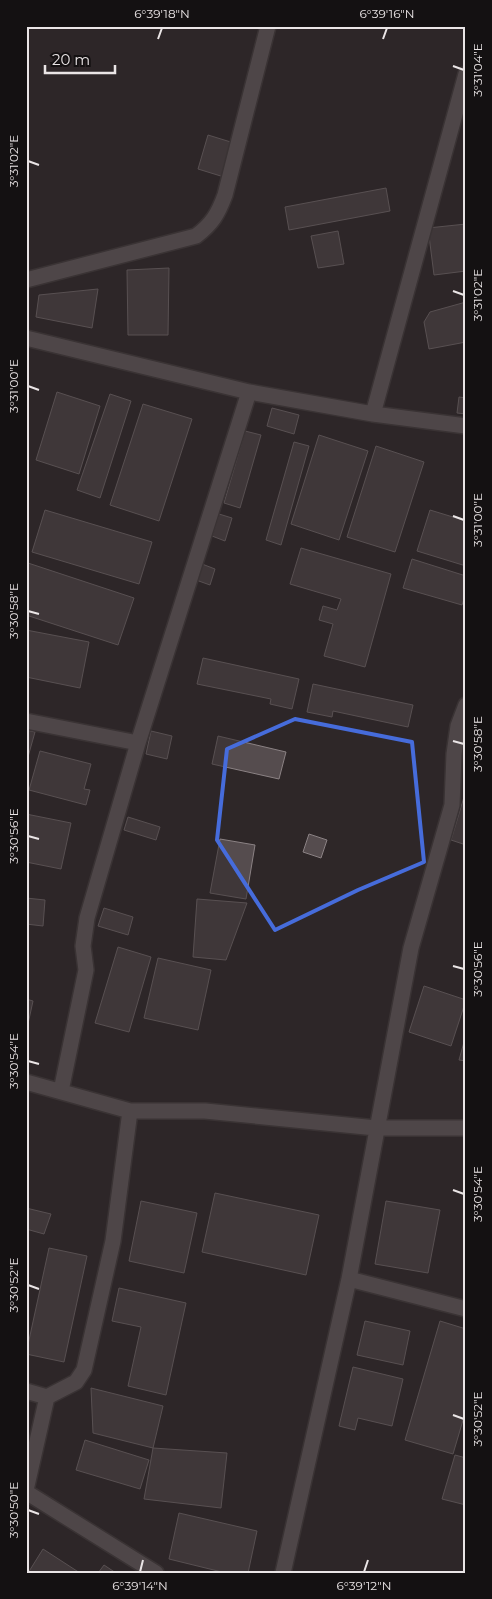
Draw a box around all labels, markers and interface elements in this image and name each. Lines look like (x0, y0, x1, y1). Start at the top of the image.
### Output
text: 6°39'18"N (134, 6, 190, 21)
text: 6°39'16"N (359, 6, 415, 21)
scale bar (45, 42, 115, 74)
text: 3°31'04"E (470, 43, 485, 97)
text: 20 m (52, 50, 90, 69)
text: 3°31'02"E (6, 135, 21, 187)
text: 3°31'02"E (470, 269, 485, 321)
text: 3°31'00"E (6, 359, 21, 413)
text: 3°31'00"E (470, 493, 485, 547)
text: 3°30'58"E (6, 583, 21, 639)
text: 3°30'58"E (470, 716, 485, 772)
text: 3°30'56"E (6, 808, 21, 864)
text: 3°30'56"E (470, 941, 485, 997)
text: 3°30'54"E (6, 1033, 21, 1089)
text: 3°30'54"E (470, 1166, 485, 1222)
text: 3°30'52"E (6, 1257, 21, 1313)
text: 3°30'52"E (470, 1391, 485, 1447)
text: 3°30'50"E (6, 1482, 21, 1538)
text: 6°39'14"N (112, 1578, 168, 1593)
text: 6°39'12"N (337, 1578, 391, 1593)

